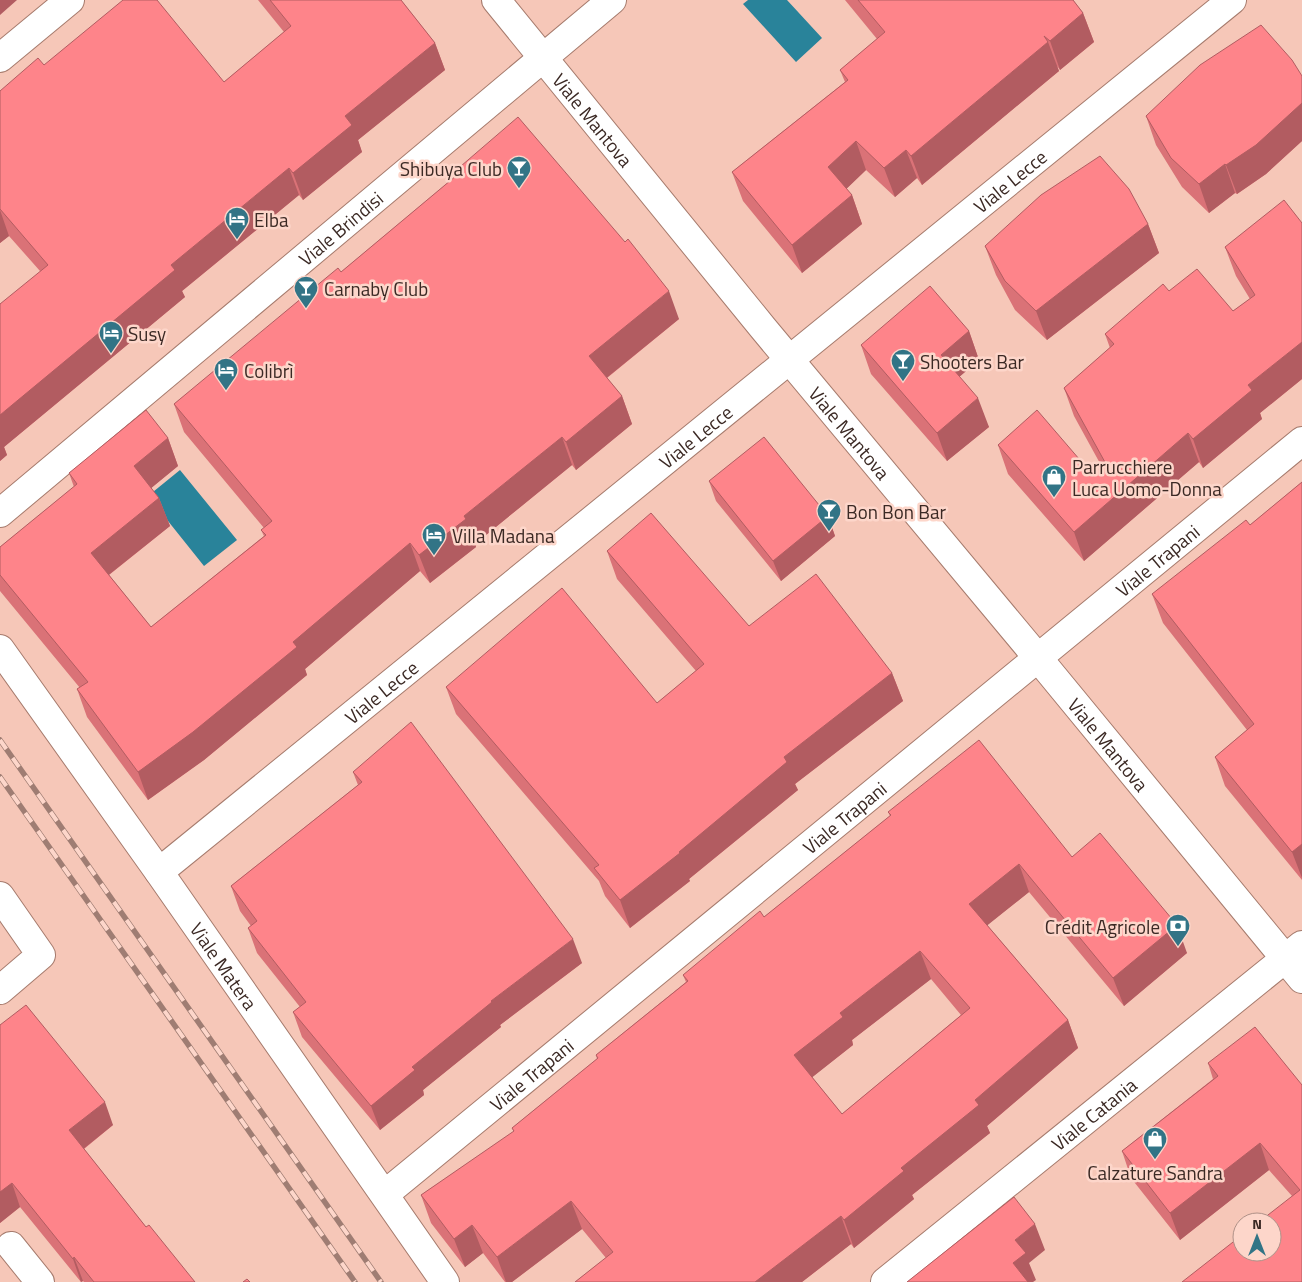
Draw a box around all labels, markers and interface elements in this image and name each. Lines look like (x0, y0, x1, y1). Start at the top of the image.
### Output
street label: Viale Mantova (546, 66, 641, 173)
street label: Viale Lecce (966, 142, 1053, 220)
place label: Shibuya Club (400, 154, 502, 183)
bar icon: Shibuya Club (506, 155, 532, 189)
street label: Viale Brindisi (292, 184, 389, 272)
place label: Elba (254, 205, 289, 234)
hotel icon: Elba (224, 206, 250, 240)
place label: Carnaby Club (324, 274, 428, 303)
bar icon: Carnaby Club (293, 275, 319, 309)
place label: Susy (128, 319, 166, 348)
hotel icon: Susy (98, 320, 124, 354)
place label: Shooters Bar (920, 347, 1025, 376)
bar icon: Shooters Bar (890, 348, 916, 382)
place label: Colibrì (244, 356, 293, 385)
hotel icon: Colibrì (213, 357, 239, 391)
street label: Viale Mantova (803, 380, 898, 486)
street label: Viale Lecce (652, 397, 738, 475)
place label: Parrucchiere Luca Uomo-Donna (1072, 452, 1222, 503)
shop icon: Parrucchiere Luca Uomo-Donna (1041, 464, 1067, 498)
place label: Bon Bon Bar (846, 497, 946, 526)
bar icon: Bon Bon Bar (816, 498, 842, 532)
street label: Viale Trapani (1109, 517, 1205, 603)
place label: Villa Madana (452, 521, 555, 550)
hotel icon: Villa Madana (421, 522, 447, 556)
street label: Viale Lecce (338, 653, 424, 730)
street label: Viale Mantova (1062, 691, 1156, 798)
street label: Viale Trapani (796, 774, 892, 860)
place label: Crédit Agricole (1045, 912, 1160, 941)
bank icon: Crédit Agricole (1165, 913, 1191, 947)
street label: Viale Matera (184, 916, 265, 1016)
street label: Viale Trapani (483, 1031, 579, 1117)
street label: Viale Catania (1044, 1070, 1143, 1157)
shop icon: Calzature Sandra (1142, 1126, 1168, 1160)
place label: Calzature Sandra (1087, 1158, 1223, 1187)
north arrow (1232, 1212, 1282, 1262)
text: N (1252, 1213, 1262, 1234)

